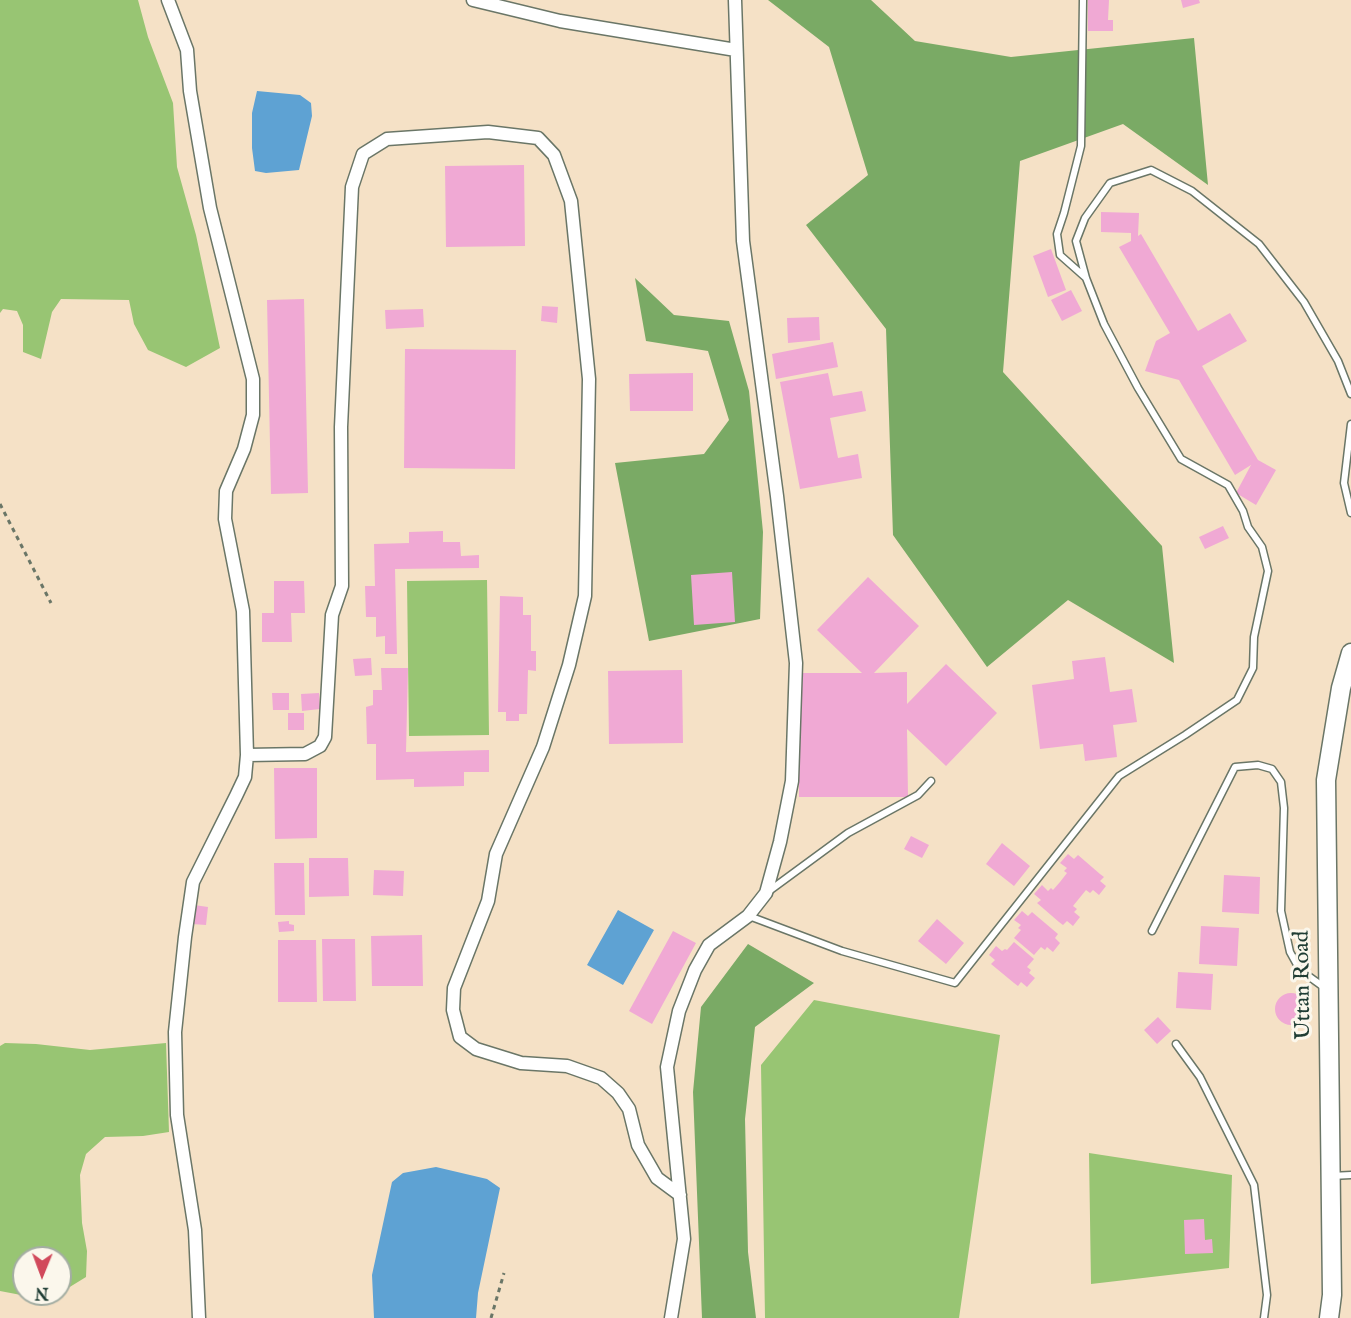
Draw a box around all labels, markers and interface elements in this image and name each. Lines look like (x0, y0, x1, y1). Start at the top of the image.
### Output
street label: Uttan Road (1290, 930, 1318, 1040)
north arrow (12, 1246, 72, 1306)
text: N (35, 1282, 49, 1302)

